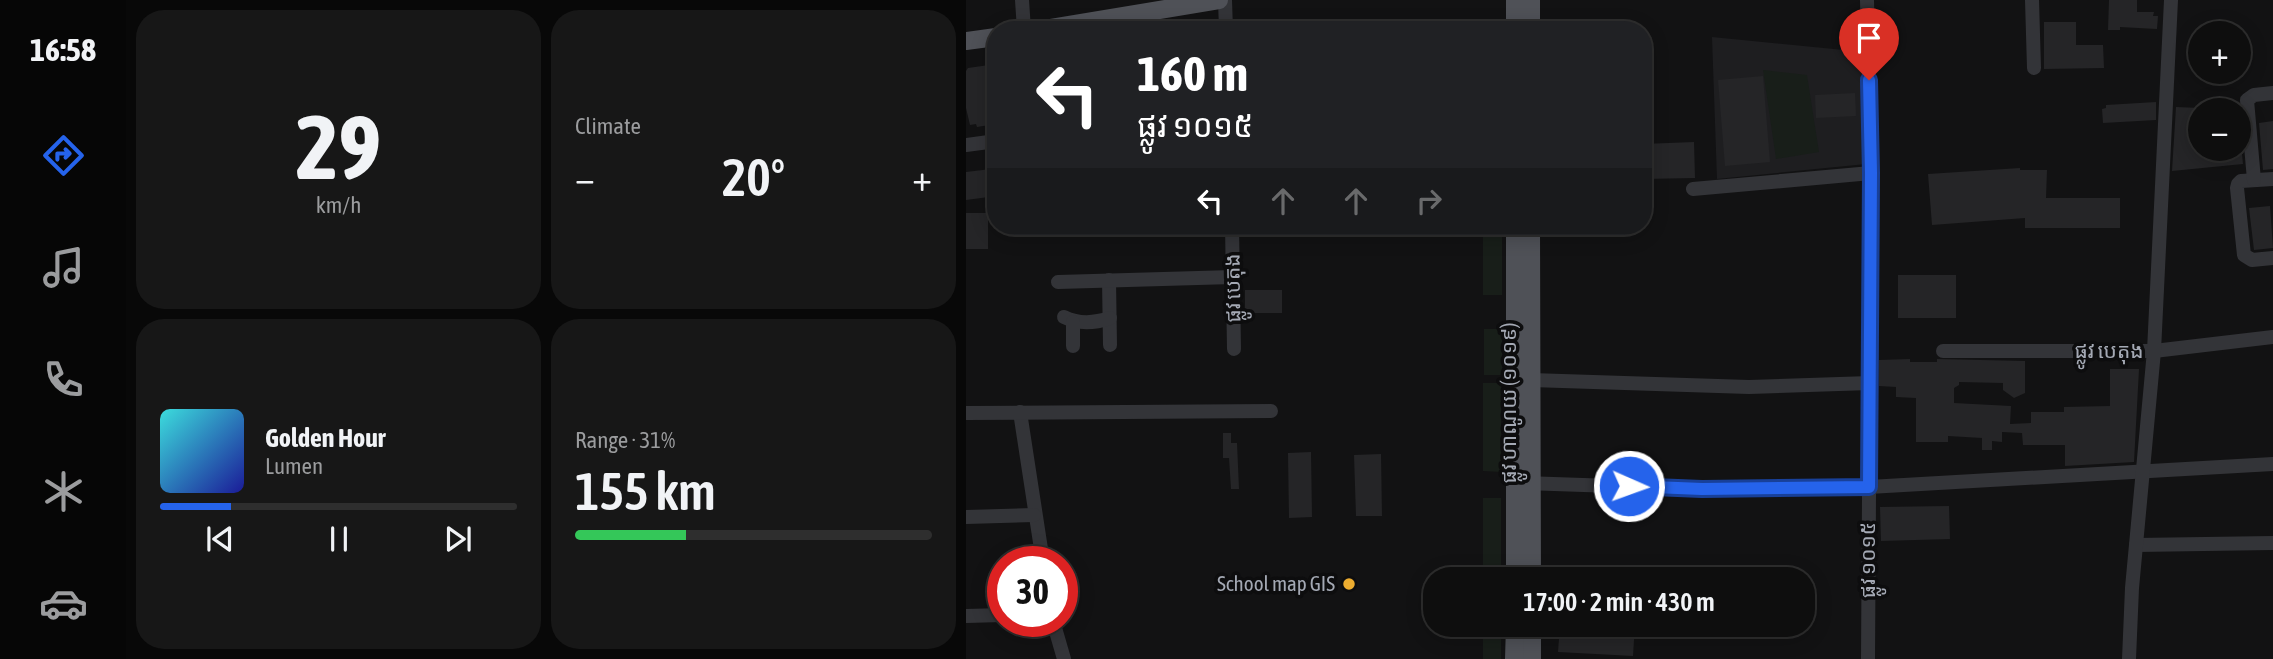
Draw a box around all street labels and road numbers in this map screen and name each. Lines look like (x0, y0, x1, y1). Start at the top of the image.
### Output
street label: ផ្លូវ បេតុង (1219, 253, 1253, 323)
street label: ផ្លូវ ហាណូយ (១០១៩) (1496, 323, 1528, 483)
street label: ផ្លូវ បេតុង (2074, 338, 2144, 370)
street label: ផ្លូវ ១០១៥ (1855, 522, 1887, 598)

